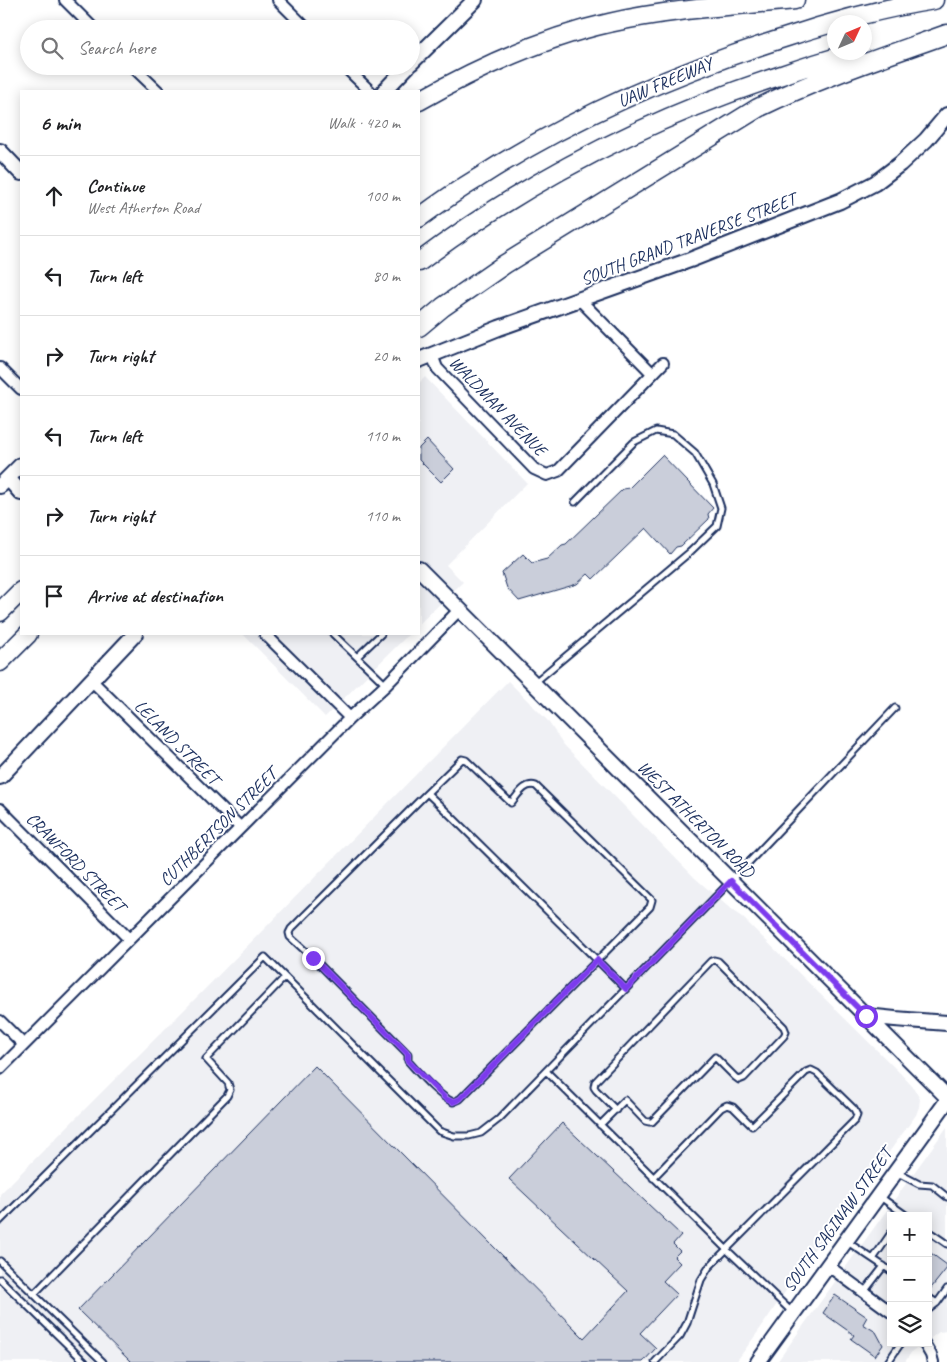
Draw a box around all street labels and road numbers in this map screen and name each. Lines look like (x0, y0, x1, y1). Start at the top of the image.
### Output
street label: UAW FREEWAY (614, 51, 718, 112)
street label: SOUTH GRAND TRAVERSE STREET (577, 186, 802, 290)
street label: WALDMAN AVENUE (445, 351, 553, 462)
street label: LELAND STREET (130, 695, 227, 792)
street label: WEST ATHERTON ROAD (633, 756, 760, 883)
street label: CUTHBERTSON STREET (155, 760, 285, 890)
street label: CRAWFORD STREET (22, 808, 133, 919)
street label: SOUTH SAGINAW STREET (777, 1140, 899, 1296)

